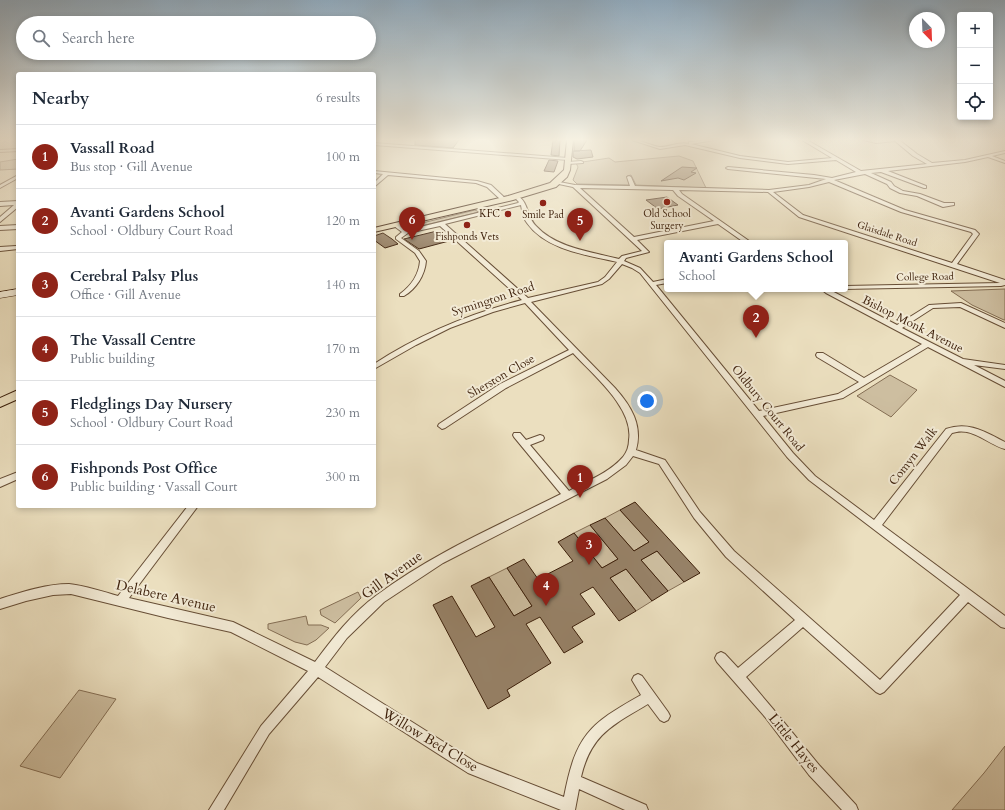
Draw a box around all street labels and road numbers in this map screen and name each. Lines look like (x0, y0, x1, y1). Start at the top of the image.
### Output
street label: Glaisdale Road (855, 218, 919, 250)
street label: College Road (896, 269, 955, 285)
street label: Symington Road (450, 278, 537, 320)
street label: Bishop Monk Avenue (860, 292, 966, 356)
street label: Sherston Close (465, 350, 537, 402)
street label: Oldbury Court Road (728, 361, 808, 455)
street label: Comyn Walk (885, 423, 941, 489)
street label: Gill Avenue (358, 546, 426, 604)
street label: Delabere Avenue (114, 575, 218, 617)
street label: Willow Bed Close (378, 703, 482, 776)
street label: Little Hayes (764, 709, 824, 777)

